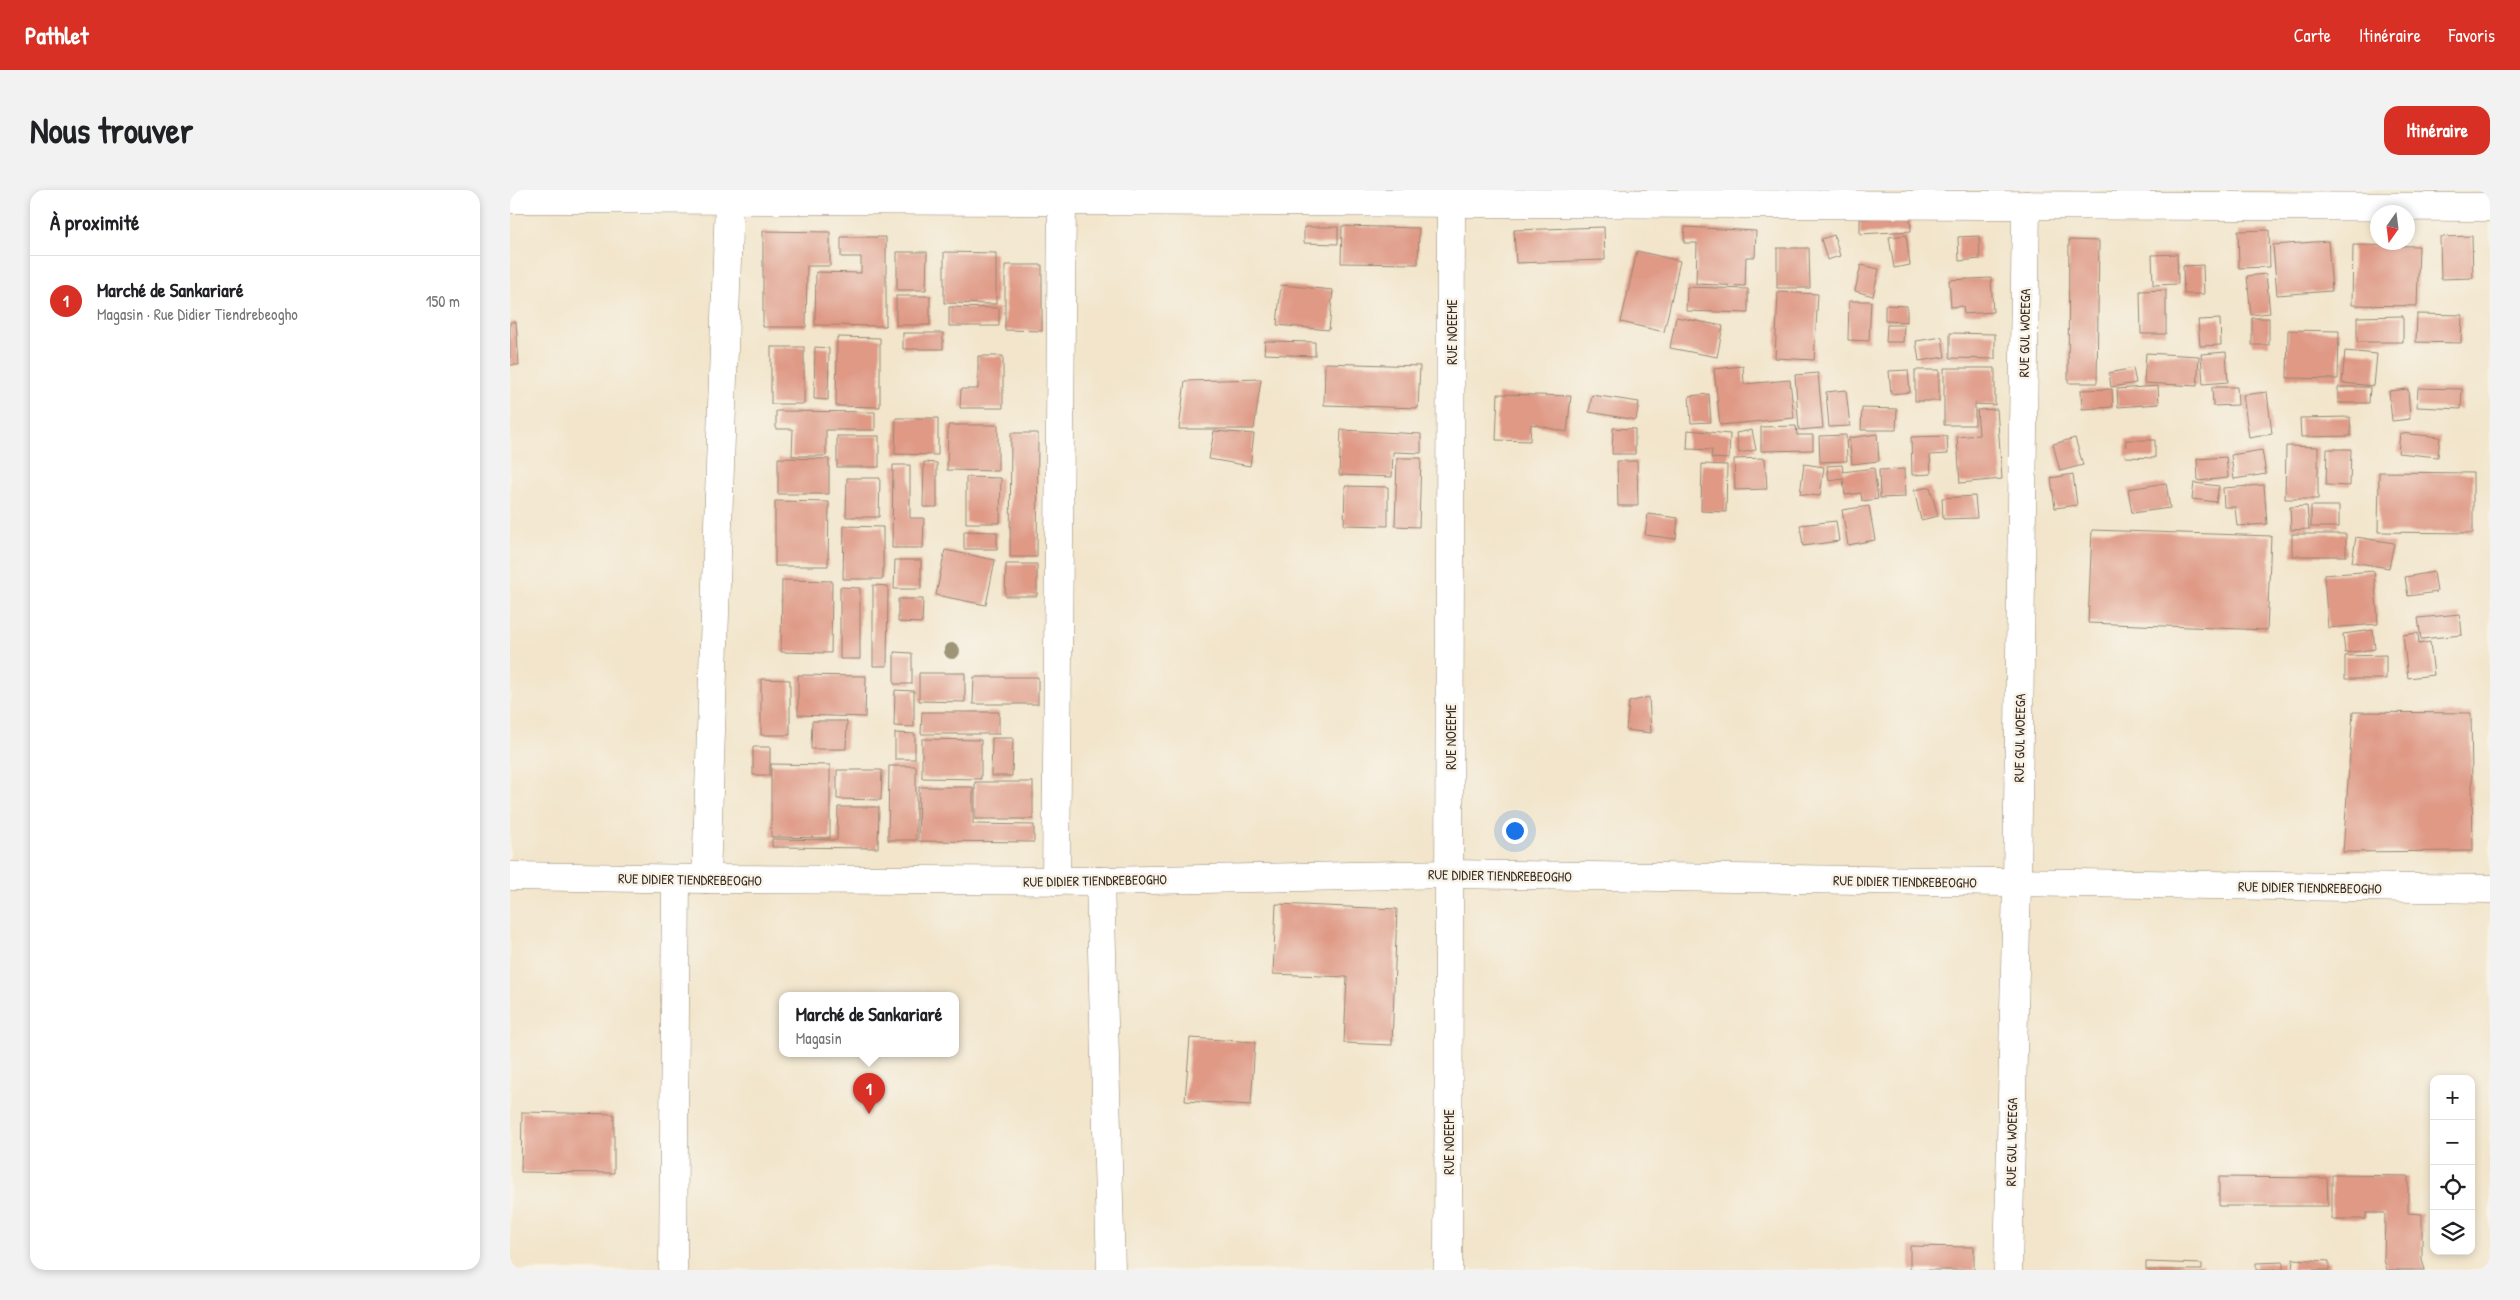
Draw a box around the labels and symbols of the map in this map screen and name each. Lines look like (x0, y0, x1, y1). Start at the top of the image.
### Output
north arrow (2370, 205, 2415, 250)
street label: RUE GUL WOEEGA (2014, 288, 2034, 377)
street label: RUE NOEEME (1442, 299, 1461, 365)
street label: RUE GUL WOEEGA (2009, 693, 2029, 782)
street label: RUE NOEEME (1441, 704, 1460, 770)
your location (1502, 818, 1528, 844)
street label: RUE DIDIER TIENDREBEOGHO (1428, 864, 1572, 886)
street label: RUE DIDIER TIENDREBEOGHO (618, 868, 762, 890)
street label: RUE DIDIER TIENDREBEOGHO (1023, 869, 1167, 891)
street label: RUE DIDIER TIENDREBEOGHO (1833, 870, 1977, 892)
street label: RUE DIDIER TIENDREBEOGHO (2238, 876, 2382, 898)
pin: 1 (853, 1073, 885, 1114)
street label: RUE GUL WOEEGA (2001, 1097, 2021, 1186)
street label: RUE NOEEME (1439, 1109, 1458, 1175)

